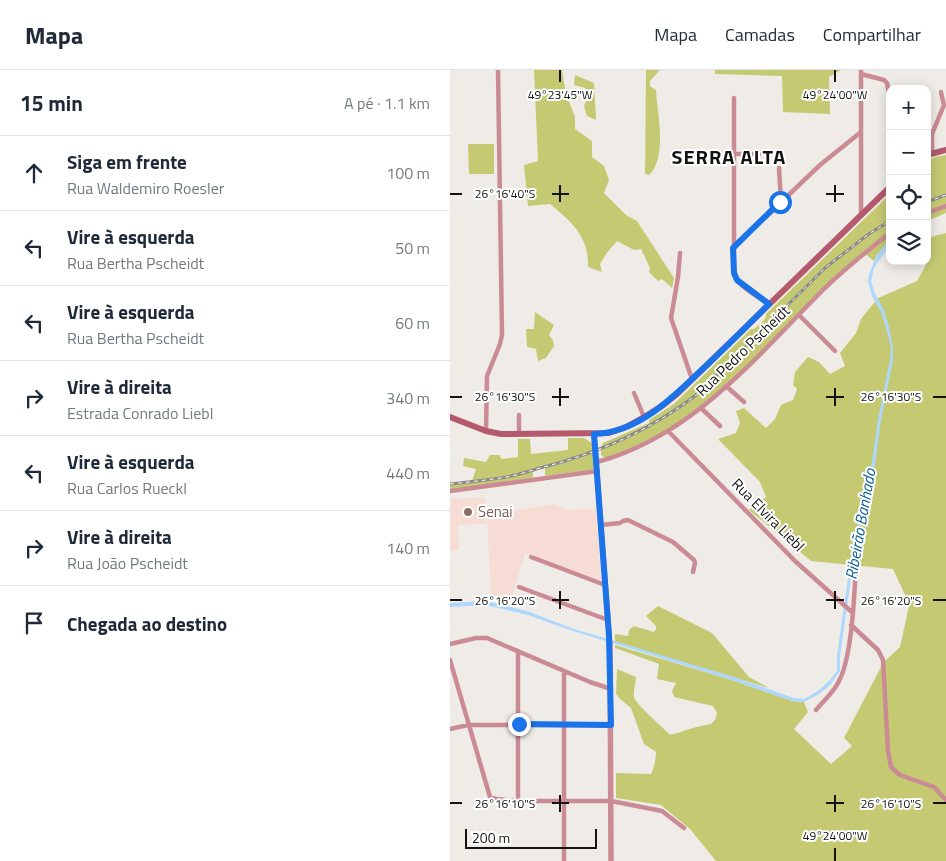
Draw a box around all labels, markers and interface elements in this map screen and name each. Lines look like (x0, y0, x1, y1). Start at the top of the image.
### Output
text: Mapa (25, 17, 83, 53)
text: Mapa (654, 21, 697, 48)
text: Camadas (725, 21, 795, 48)
text: Compartilhar (823, 21, 921, 48)
text: 49°23'45"W (528, 85, 593, 104)
text: 49°24'00"W (803, 85, 868, 104)
map controls (886, 85, 931, 265)
button: + (886, 85, 931, 130)
text: 15 min (20, 87, 83, 119)
text: A pé · 1.1 km (344, 91, 430, 115)
button: − (886, 130, 931, 175)
district label: SERRA ALTA (672, 141, 786, 172)
text: Siga em frente (67, 147, 187, 176)
icon: ahead (20, 159, 48, 187)
text: 100 m (386, 161, 430, 185)
button: locate (886, 175, 931, 220)
text: Rua Waldemiro Roesler (67, 176, 224, 200)
text: 26°16'40"S (475, 184, 535, 203)
route start (769, 191, 792, 214)
button: layers (886, 220, 931, 265)
text: Vire à esquerda (67, 222, 195, 251)
icon: left (20, 234, 48, 262)
text: 50 m (395, 236, 430, 260)
text: Rua Bertha Pscheidt (67, 251, 204, 275)
text: Vire à esquerda (67, 297, 195, 326)
street label: Rua Pedro Pscheidt (690, 299, 795, 402)
icon: left (20, 309, 48, 337)
text: 60 m (395, 311, 430, 335)
text: Rua Bertha Pscheidt (67, 326, 204, 350)
text: Vire à direita (67, 372, 172, 401)
icon: right (20, 384, 48, 412)
text: 340 m (386, 386, 430, 410)
text: 26°16'30"S (475, 387, 535, 406)
text: 26°16'30"S (861, 387, 921, 406)
text: Estrada Conrado Liebl (67, 401, 213, 425)
text: Vire à esquerda (67, 447, 195, 476)
icon: left (20, 459, 48, 487)
text: 440 m (386, 461, 430, 485)
water label: Ribeirão Banhado (838, 466, 882, 581)
street label: Rua Elvira Liebl (726, 473, 810, 557)
text: Rua Carlos Rueckl (67, 476, 187, 500)
place label: Senai (478, 500, 513, 523)
marker: Senai (462, 506, 474, 518)
text: Vire à direita (67, 522, 172, 551)
icon: right (20, 534, 48, 562)
text: 140 m (386, 536, 430, 560)
text: Rua João Pscheidt (67, 551, 188, 575)
text: 26°16'20"S (475, 591, 535, 610)
text: 26°16'20"S (861, 591, 921, 610)
icon: arrive (20, 609, 48, 637)
text: Chegada ao destino (67, 609, 227, 638)
route end (508, 713, 531, 736)
text: 26°16'10"S (475, 794, 535, 813)
text: 26°16'10"S (861, 794, 921, 813)
scale bar (465, 826, 598, 849)
text: 49°24'00"W (803, 826, 868, 845)
text: 200 m (472, 827, 510, 848)

